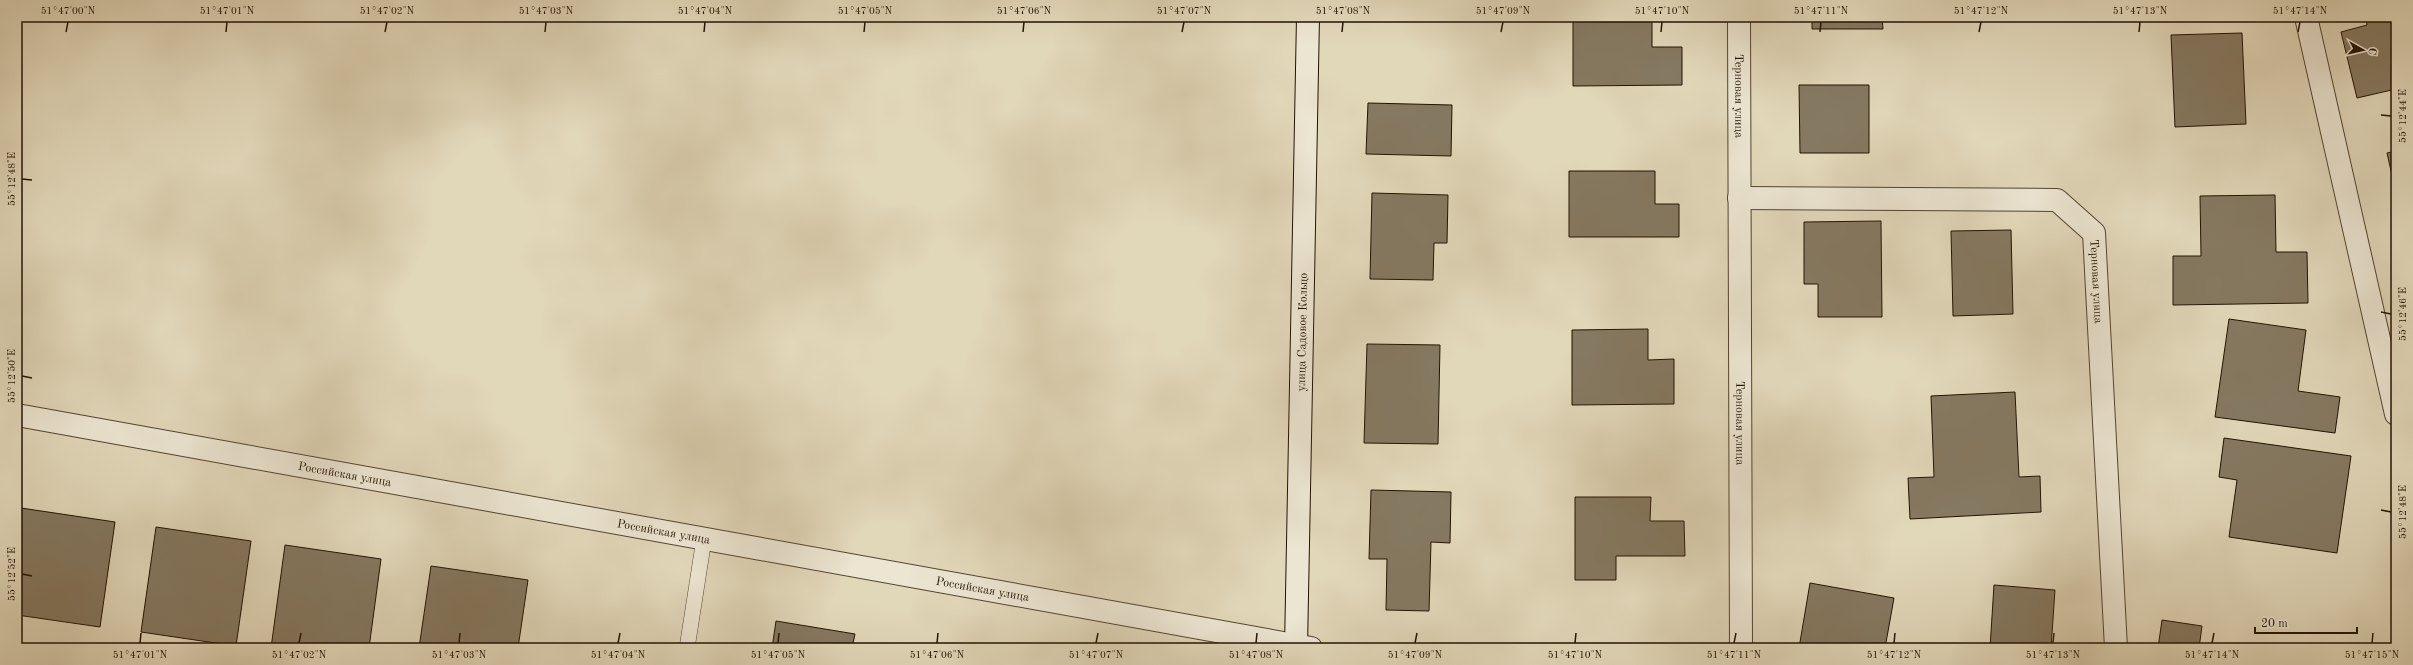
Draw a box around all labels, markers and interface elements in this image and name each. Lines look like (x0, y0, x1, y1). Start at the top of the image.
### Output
text: 51°47'00"N (41, 6, 96, 16)
text: 51°47'01"N (200, 6, 255, 16)
text: 51°47'02"N (360, 6, 415, 16)
text: 51°47'03"N (519, 6, 574, 16)
text: 51°47'04"N (678, 6, 733, 16)
text: 51°47'05"N (838, 6, 893, 16)
text: 51°47'06"N (997, 6, 1052, 16)
text: 51°47'07"N (1157, 6, 1212, 16)
text: 51°47'08"N (1316, 6, 1371, 16)
text: 51°47'09"N (1476, 6, 1531, 16)
text: 51°47'10"N (1635, 6, 1690, 16)
text: 51°47'11"N (1794, 6, 1849, 16)
text: 51°47'12"N (1954, 6, 2009, 16)
text: 51°47'13"N (2113, 6, 2168, 16)
text: 51°47'14"N (2273, 6, 2328, 16)
north arrow (2343, 30, 2383, 70)
text: С (2365, 47, 2377, 56)
street label: Терновая улица (1732, 54, 1744, 138)
text: 55°12'44"E (2398, 89, 2408, 143)
text: 55°12'48"E (7, 152, 17, 206)
street label: Терновая улица (2087, 239, 2104, 324)
street label: улица Садовое Кольцо (1296, 273, 1310, 392)
text: 55°12'46"E (2398, 287, 2408, 341)
text: 55°12'50"E (7, 349, 17, 403)
street label: Терновая улица (1733, 381, 1745, 465)
street label: Российская улица (297, 461, 392, 489)
text: 55°12'48"E (2398, 485, 2408, 539)
street label: Российская улица (616, 518, 711, 547)
text: 55°12'52"E (7, 547, 17, 601)
street label: Российская улица (935, 576, 1030, 604)
scale bar (2255, 609, 2357, 635)
text: 20 m (2261, 618, 2288, 630)
text: 51°47'01"N (113, 650, 168, 660)
text: 51°47'02"N (272, 650, 327, 660)
text: 51°47'03"N (432, 650, 487, 660)
text: 51°47'04"N (591, 650, 646, 660)
text: 51°47'05"N (751, 650, 806, 660)
text: 51°47'06"N (910, 650, 965, 660)
text: 51°47'07"N (1069, 650, 1124, 660)
text: 51°47'08"N (1229, 650, 1284, 660)
text: 51°47'09"N (1388, 650, 1443, 660)
text: 51°47'10"N (1548, 650, 1603, 660)
text: 51°47'11"N (1707, 650, 1762, 660)
text: 51°47'12"N (1867, 650, 1922, 660)
text: 51°47'13"N (2026, 650, 2081, 660)
text: 51°47'14"N (2185, 650, 2240, 660)
text: 51°47'15"N (2345, 650, 2400, 660)

